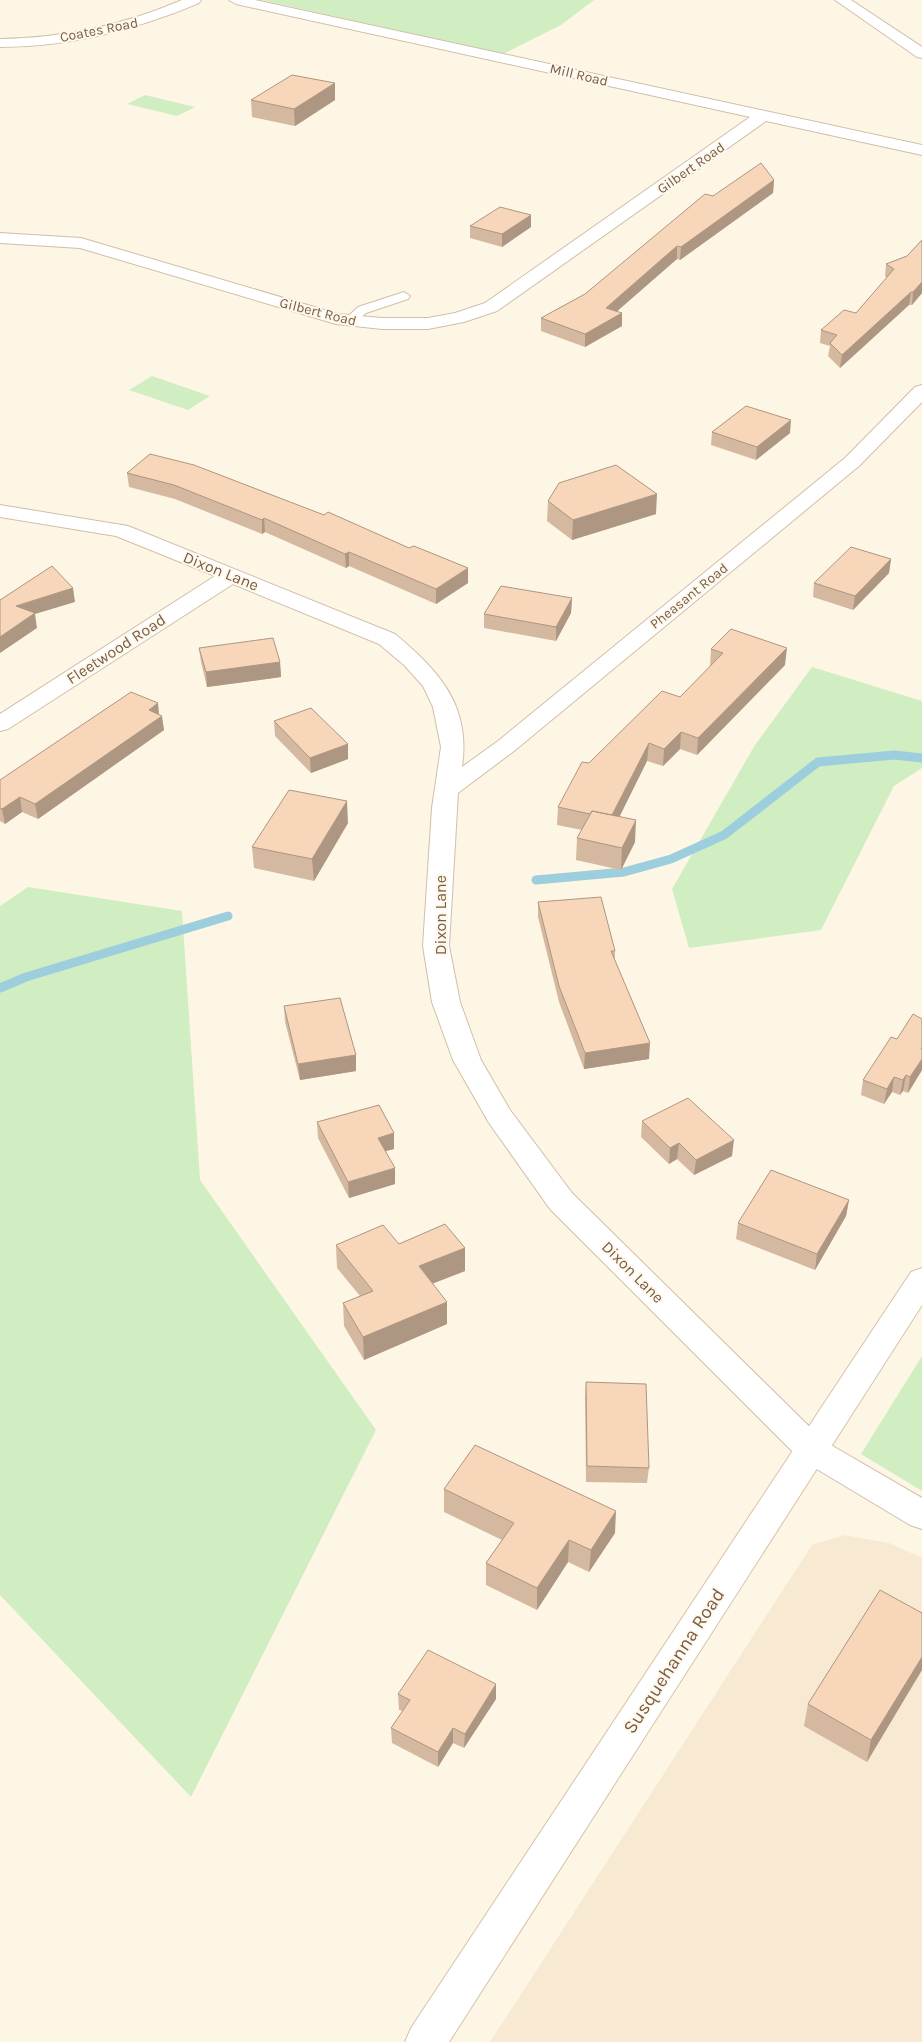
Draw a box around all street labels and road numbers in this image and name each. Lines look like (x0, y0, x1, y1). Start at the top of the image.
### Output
street label: Coates Road (58, 14, 140, 46)
street label: Mill Road (548, 60, 610, 90)
street label: Gilbert Road (654, 139, 728, 197)
street label: Gilbert Road (278, 294, 358, 330)
street label: Dixon Lane (180, 547, 262, 595)
street label: Pheasant Road (647, 559, 731, 633)
street label: Fleetwood Road (63, 610, 169, 688)
street label: Dixon Lane (431, 875, 450, 955)
street label: Dixon Lane (598, 1237, 668, 1307)
street label: Susquehanna Road (619, 1584, 729, 1738)

